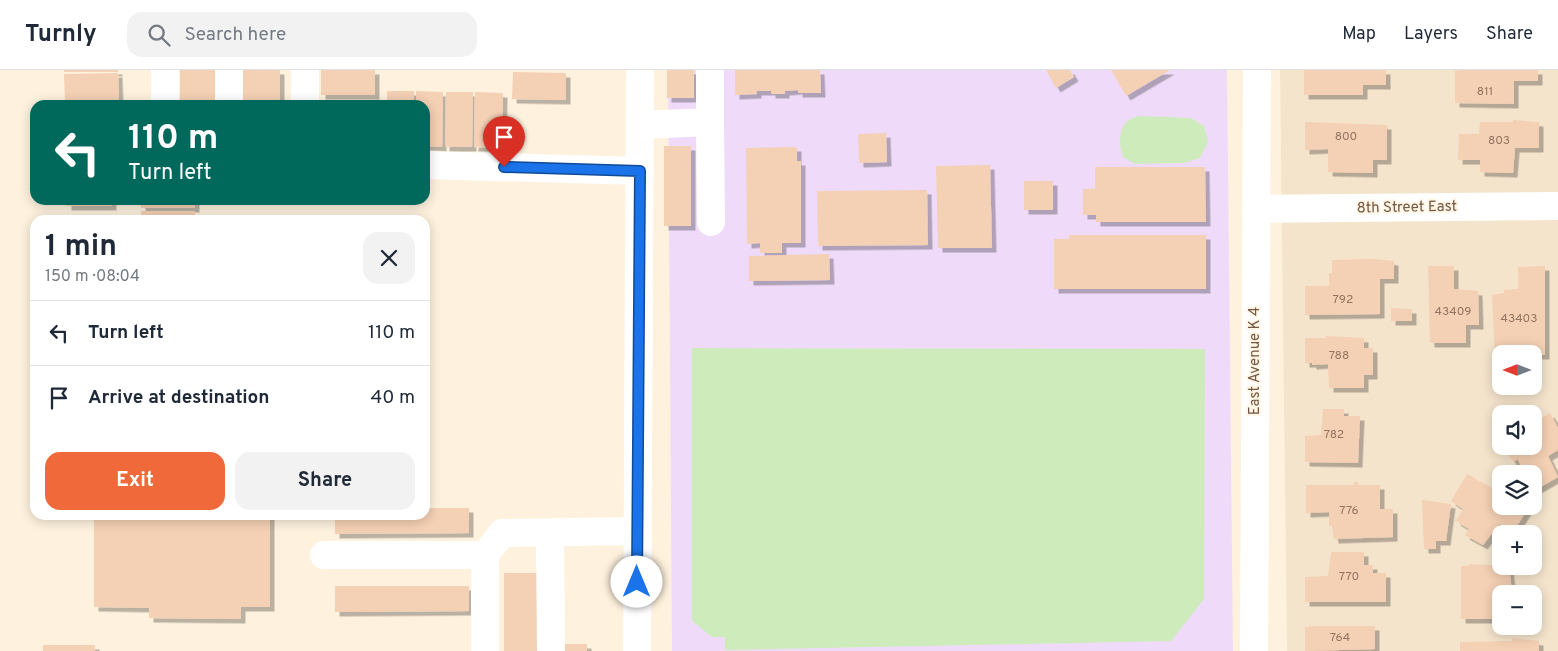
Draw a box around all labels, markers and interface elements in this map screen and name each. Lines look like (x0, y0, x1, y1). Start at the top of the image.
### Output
search box (127, 12, 477, 57)
text: Turnly (25, 20, 97, 50)
icon: search (145, 21, 173, 49)
text: Search here (185, 23, 286, 47)
text: Map (1342, 23, 1376, 46)
text: Layers (1404, 23, 1458, 46)
text: Share (1486, 23, 1533, 46)
house number: 811 (1477, 84, 1493, 100)
pin (483, 116, 525, 167)
text: 110 m (128, 117, 218, 161)
icon: left (45, 120, 110, 185)
icon: arrive (490, 123, 518, 151)
house number: 800 (1335, 129, 1357, 145)
house number: 803 (1488, 133, 1510, 149)
text: Turn left (128, 160, 211, 187)
street label: 8th Street East (1357, 198, 1457, 218)
text: 1 min (45, 229, 117, 266)
button: close (363, 232, 415, 284)
text: 150 m · 08:04 (45, 267, 140, 287)
house number: 792 (1333, 292, 1353, 308)
house number: 43409 (1435, 304, 1472, 320)
street label: East Avenue K 4 (1246, 307, 1265, 415)
house number: 43403 (1500, 311, 1538, 327)
icon: left (45, 319, 73, 347)
text: Turn left (88, 321, 164, 345)
text: 110 m (368, 321, 415, 345)
north arrow (1492, 345, 1542, 395)
map controls (1492, 345, 1542, 635)
house number: 788 (1329, 348, 1349, 364)
icon: arrive (45, 384, 73, 412)
text: Arrive at destination (88, 386, 269, 410)
text: 40 m (370, 386, 415, 410)
button: sound (1492, 405, 1542, 455)
house number: 782 (1324, 427, 1344, 443)
button: Exit (45, 452, 225, 510)
button: Share (235, 452, 415, 510)
button: layers (1492, 465, 1542, 515)
house number: 776 (1339, 503, 1359, 519)
button: + (1492, 525, 1542, 575)
position arrow (610, 555, 662, 607)
house number: 770 (1339, 569, 1359, 585)
button: − (1492, 585, 1542, 635)
house number: 764 (1330, 630, 1350, 646)

